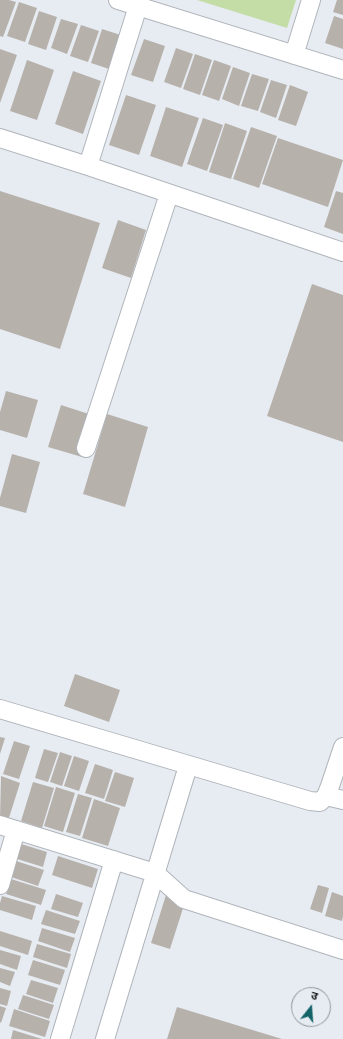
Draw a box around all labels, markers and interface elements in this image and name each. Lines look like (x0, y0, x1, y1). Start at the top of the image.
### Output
north arrow (291, 987, 331, 1027)
text: उ (309, 989, 319, 1003)

